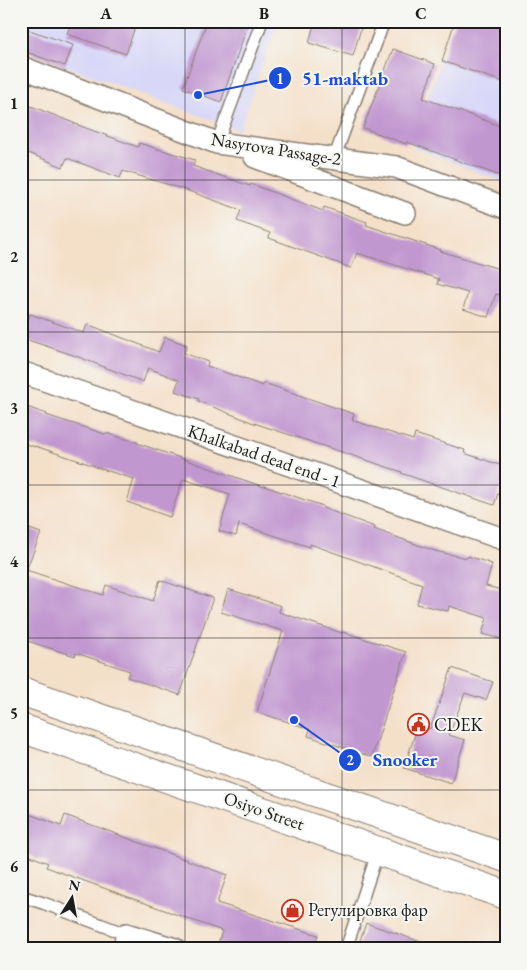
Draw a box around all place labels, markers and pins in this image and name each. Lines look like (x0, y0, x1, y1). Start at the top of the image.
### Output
callout: 51-maktab (267, 61, 398, 95)
public building icon: CDEK (406, 713, 430, 737)
place label: CDEK (434, 713, 484, 736)
callout: Snooker (337, 743, 447, 777)
shop icon: Регулировка фар (280, 898, 304, 922)
place label: Регулировка фар (308, 898, 428, 921)

